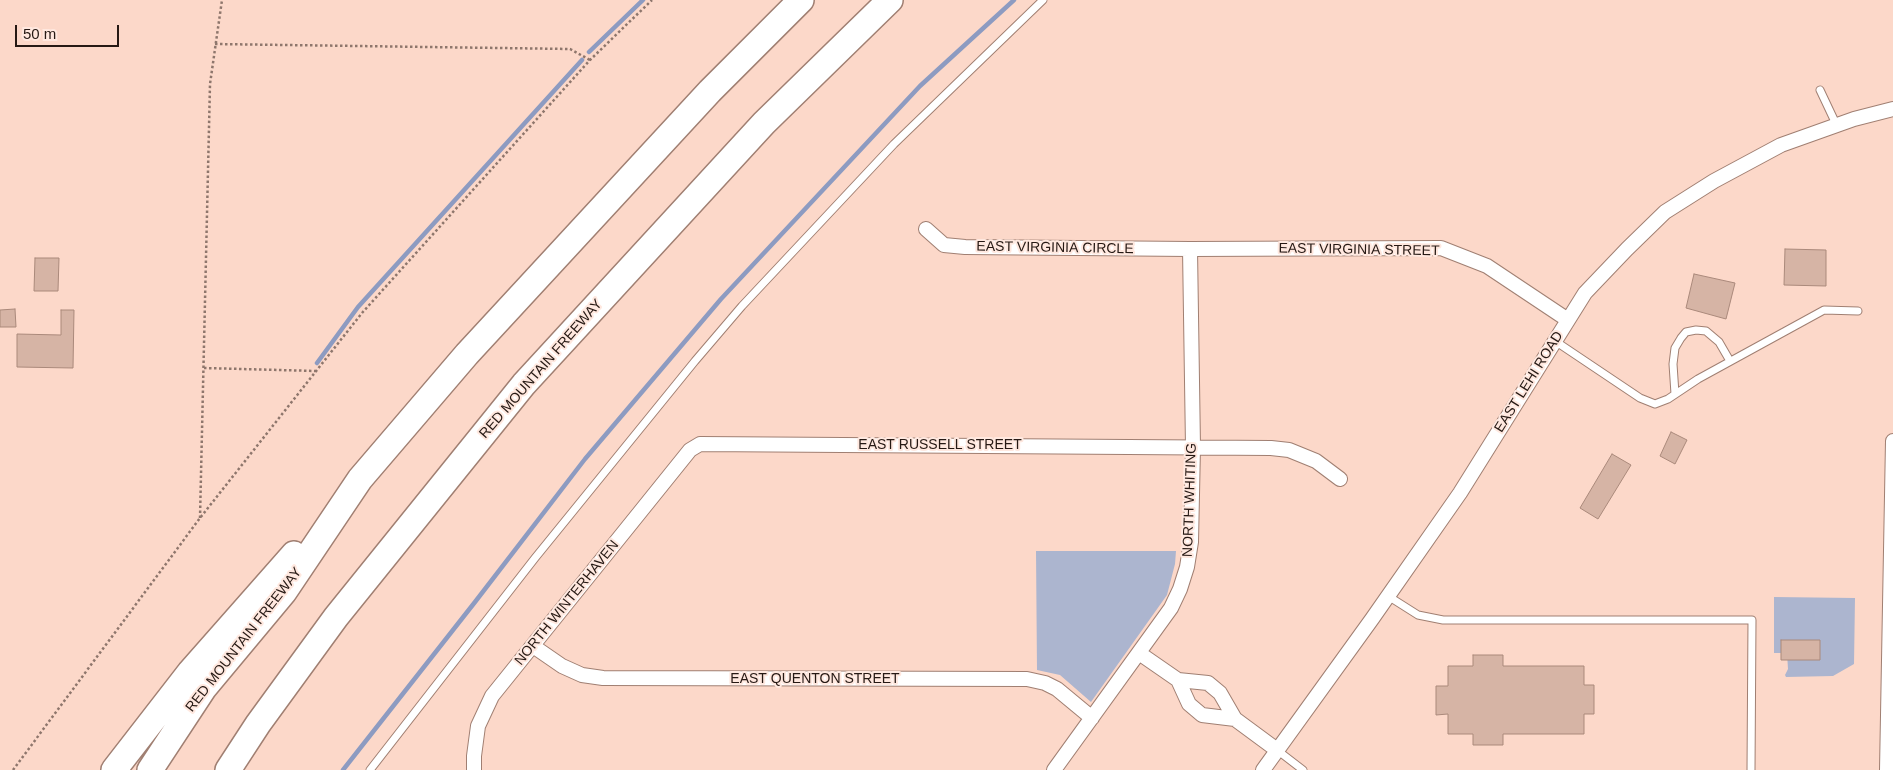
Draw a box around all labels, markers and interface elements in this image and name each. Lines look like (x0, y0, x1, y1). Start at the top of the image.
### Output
scale bar (18, 15, 121, 47)
text: 50 m (23, 25, 56, 42)
street label: EAST VIRGINIA CIRCLE (976, 238, 1134, 258)
street label: EAST VIRGINIA STREET (1278, 240, 1440, 260)
street label: RED MOUNTAIN FREEWAY (476, 296, 606, 442)
street label: EAST LEHI ROAD (1491, 328, 1567, 436)
street label: EAST RUSSELL STREET (858, 437, 1022, 453)
street label: NORTH WHITING (1180, 443, 1200, 557)
street label: NORTH WINTERHAVEN (511, 537, 623, 669)
street label: RED MOUNTAIN FREEWAY (182, 564, 306, 716)
street label: EAST QUENTON STREET (730, 671, 900, 687)

